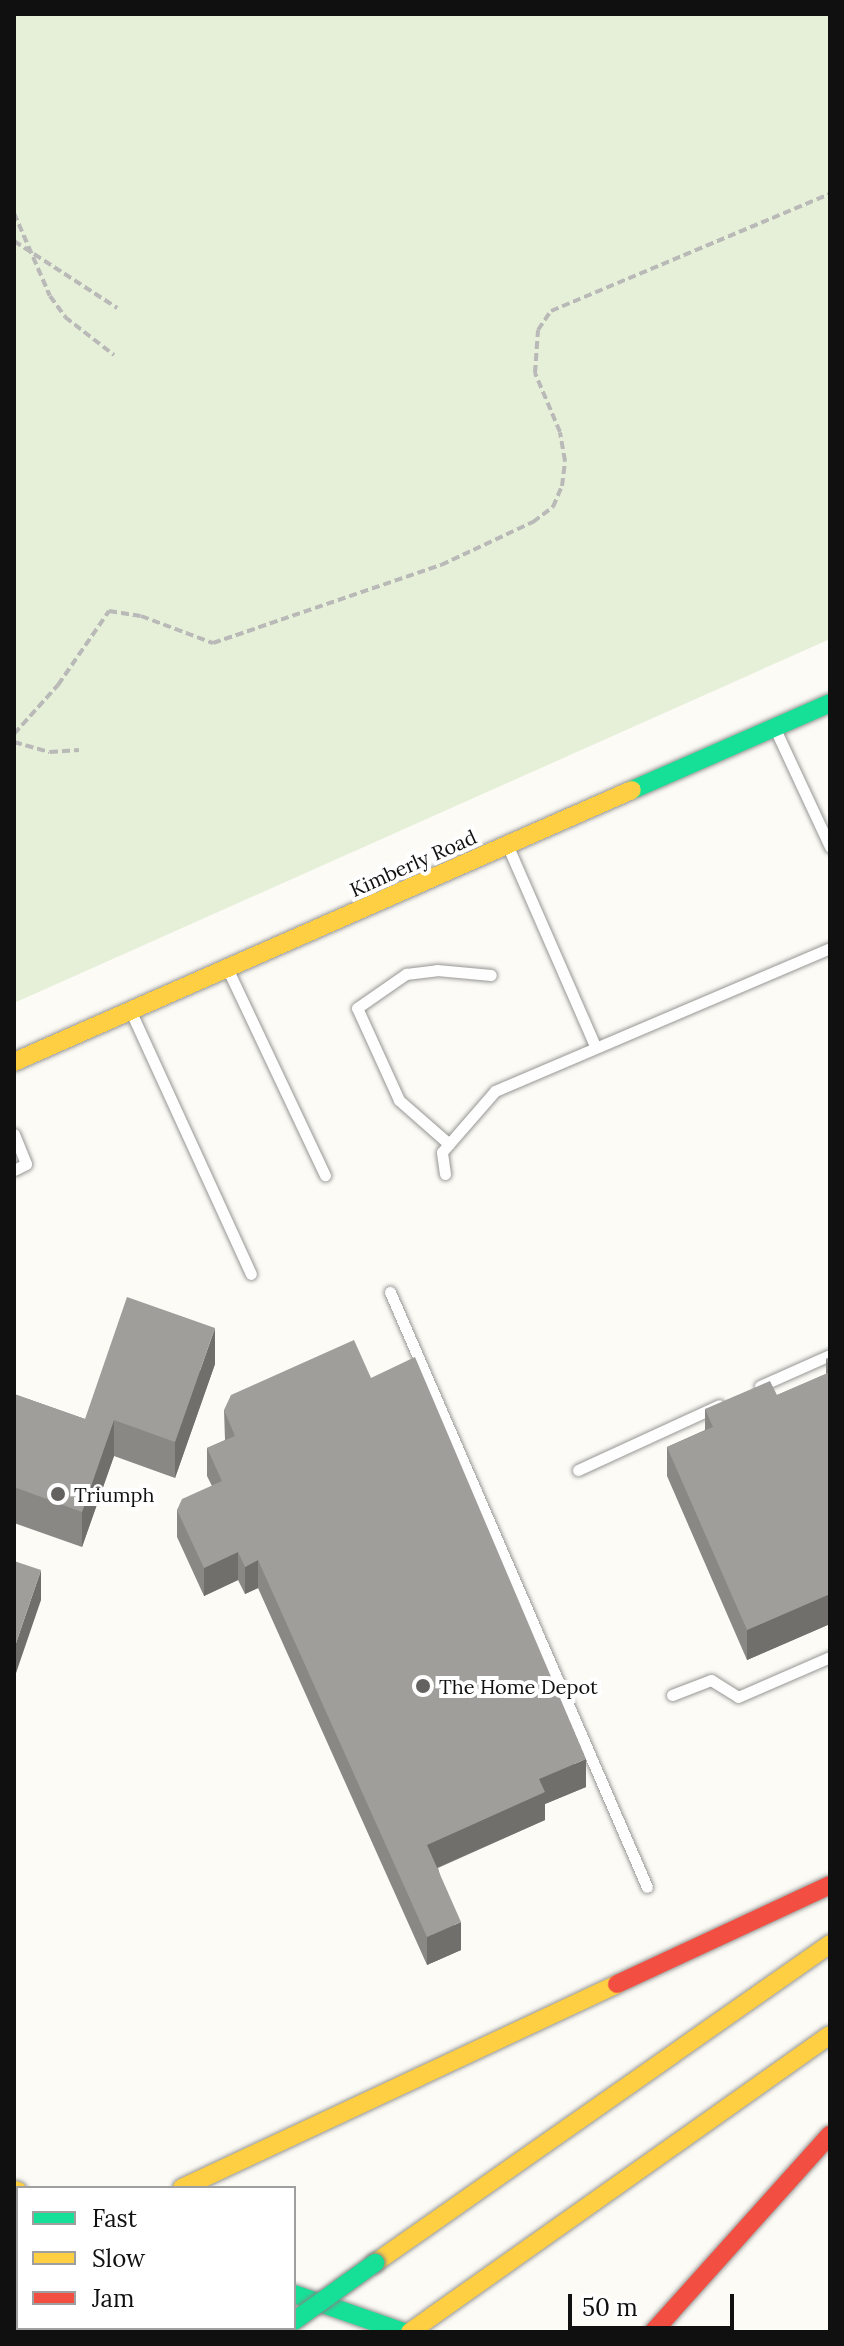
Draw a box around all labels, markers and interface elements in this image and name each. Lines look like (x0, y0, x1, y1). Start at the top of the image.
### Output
street label: Kimberly Road (346, 824, 480, 902)
place label: Triumph (74, 1482, 155, 1506)
marker: Triumph (49, 1485, 67, 1503)
place label: The Home Depot (439, 1674, 598, 1698)
marker: The Home Depot (414, 1677, 432, 1695)
legend (16, 2186, 296, 2330)
text: Fast (92, 2203, 137, 2234)
text: Slow (92, 2243, 145, 2274)
scale bar (572, 2278, 738, 2328)
text: Jam (92, 2283, 134, 2314)
text: 50 m (582, 2292, 638, 2323)

